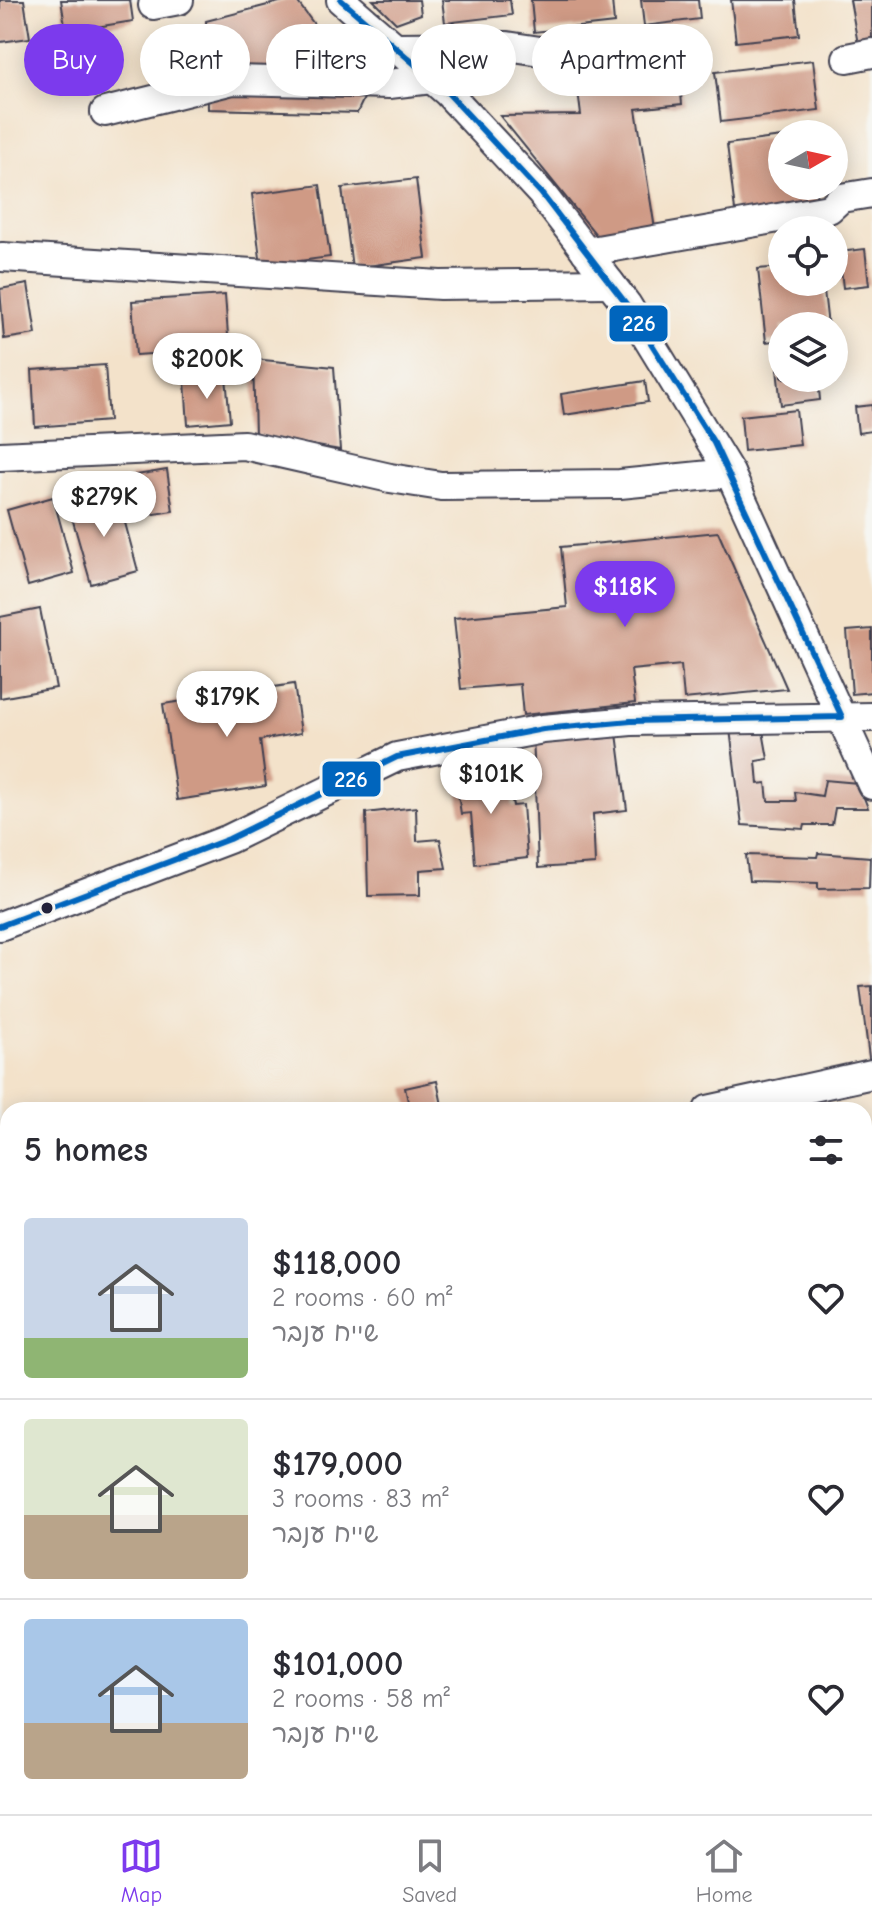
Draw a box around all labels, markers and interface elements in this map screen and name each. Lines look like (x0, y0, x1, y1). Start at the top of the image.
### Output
chip: Buy (24, 24, 124, 96)
chip: Rent (140, 24, 250, 96)
chip: Filters (266, 24, 395, 96)
chip: New (411, 24, 516, 96)
chip: Apartment (532, 24, 713, 96)
north arrow (768, 120, 848, 200)
map controls (768, 120, 848, 392)
button: locate (768, 216, 848, 296)
line badge: 226 (608, 304, 669, 343)
text: 226 (622, 311, 656, 337)
button: layers (768, 312, 848, 392)
pin: $200K (151, 333, 263, 401)
text: $200K (171, 344, 243, 374)
pin: $279K (48, 471, 160, 539)
text: $279K (70, 482, 138, 512)
pin: $118K (569, 561, 681, 629)
text: $118K (593, 572, 657, 602)
pin: $179K (171, 671, 283, 739)
text: $179K (194, 682, 260, 712)
pin: $101K (435, 748, 547, 816)
text: $101K (458, 759, 524, 789)
line badge: 226 (321, 760, 382, 798)
text: 226 (334, 767, 368, 793)
unlabelled marker (39, 900, 55, 916)
icon: filters (804, 1128, 848, 1172)
text: 5 homes (24, 1130, 148, 1170)
text: $118,000 (272, 1243, 401, 1283)
icon: home (88, 1250, 184, 1346)
icon: heart (804, 1276, 848, 1320)
text: 2 rooms · 60 m² (272, 1283, 453, 1313)
text: שייח ענבר (272, 1318, 378, 1348)
text: $179,000 (272, 1444, 403, 1484)
icon: home (88, 1451, 184, 1547)
icon: heart (804, 1477, 848, 1521)
text: 3 rooms · 83 m² (272, 1484, 449, 1514)
text: שייח ענבר (272, 1519, 378, 1549)
text: $101,000 (272, 1644, 403, 1684)
icon: home (88, 1651, 184, 1747)
icon: heart (804, 1677, 848, 1721)
text: 2 rooms · 58 m² (272, 1684, 450, 1714)
text: שייח ענבר (272, 1719, 378, 1749)
tab: Map (119, 1834, 163, 1908)
tab: Saved (402, 1834, 457, 1908)
tab: Home (696, 1834, 753, 1908)

